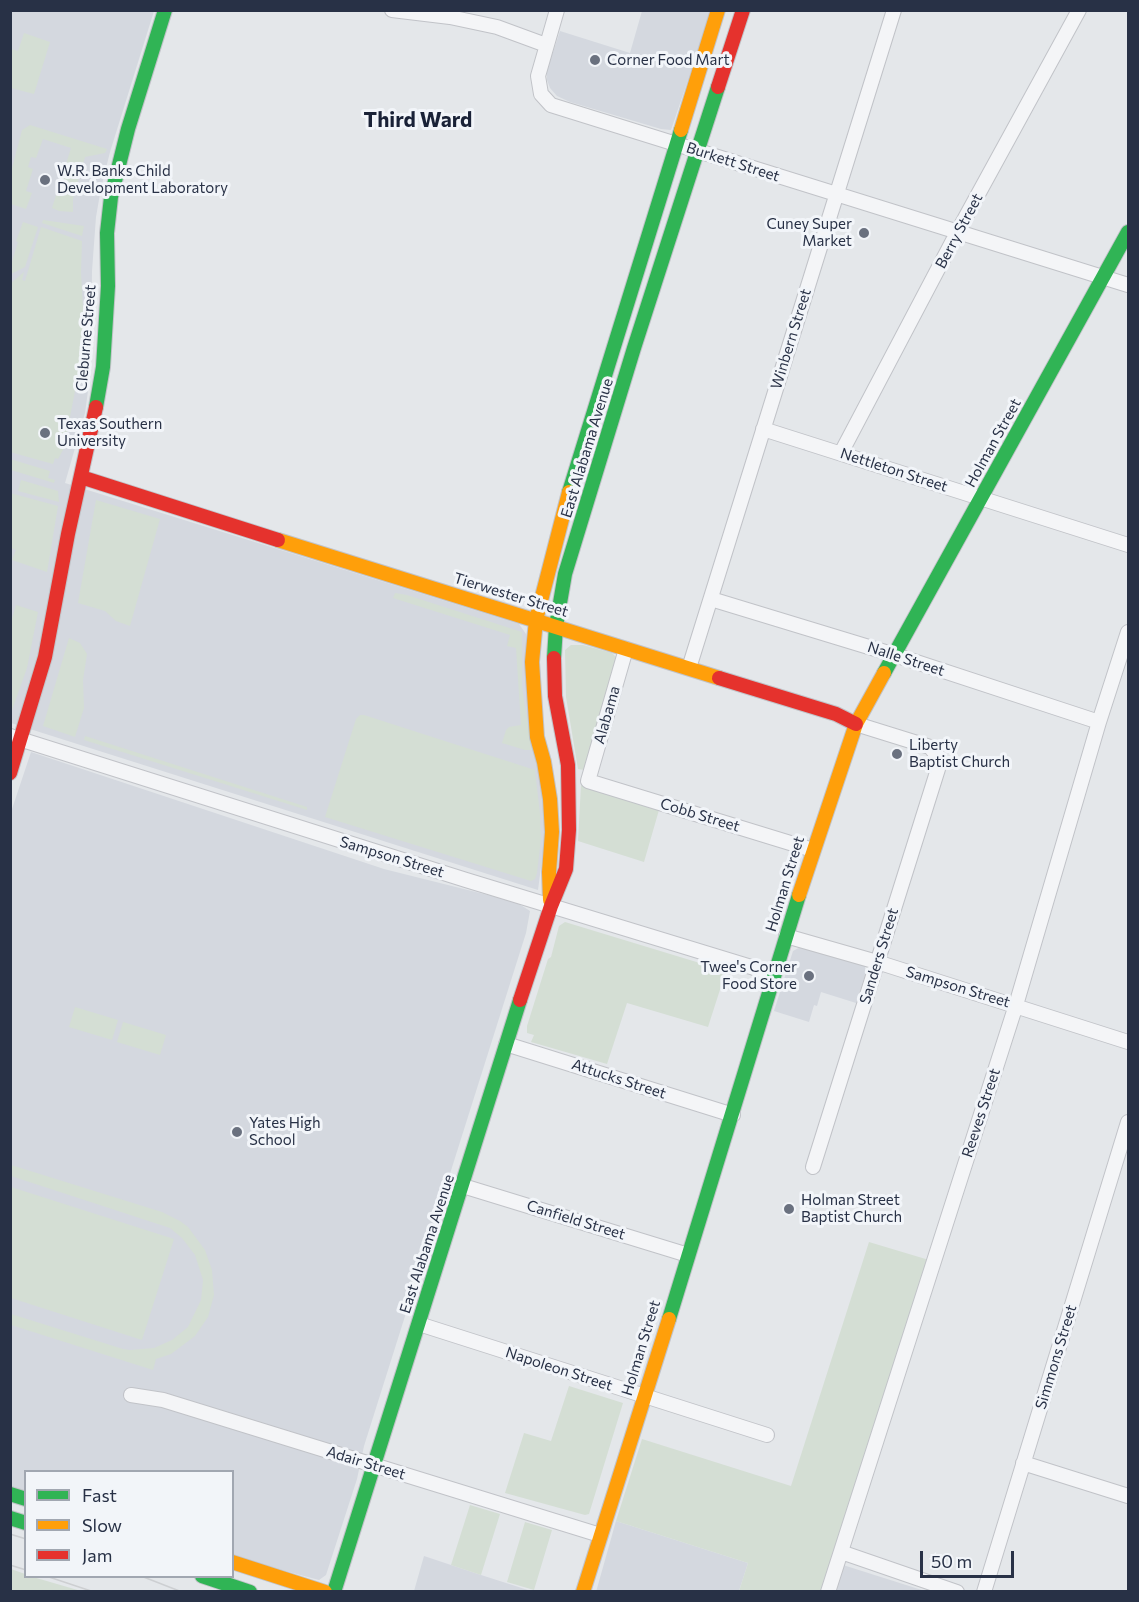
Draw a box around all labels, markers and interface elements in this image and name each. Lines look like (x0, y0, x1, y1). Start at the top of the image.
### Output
place label: Corner Food Mart (607, 51, 730, 69)
marker: Corner Food Mart (588, 53, 602, 67)
district label: Third Ward (364, 107, 472, 133)
street label: Burkett Street (684, 138, 782, 186)
place label: W.R. Banks Child Development Laboratory (57, 162, 228, 197)
marker: W.R. Banks Child Development Laboratory (38, 173, 52, 187)
street label: Berry Street (932, 190, 986, 272)
place label: Cuney Super Market (766, 215, 852, 250)
marker: Cuney Super Market (857, 226, 871, 240)
street label: Cleburne Street (72, 284, 100, 392)
street label: Winbern Street (767, 286, 815, 392)
street label: East Alabama Avenue (557, 376, 617, 520)
street label: Holman Street (961, 395, 1025, 491)
place label: Texas Southern University (57, 415, 162, 450)
marker: Texas Southern University (38, 426, 52, 440)
street label: Nettleton Street (838, 444, 950, 496)
street label: Tierwester Street (451, 569, 571, 621)
street label: Nalle Street (865, 638, 947, 680)
street label: Alabama (590, 684, 624, 746)
place label: Liberty Baptist Church (909, 736, 1010, 771)
marker: Liberty Baptist Church (890, 747, 904, 761)
street label: Cobb Street (658, 794, 742, 836)
street label: Sampson Street (338, 833, 446, 881)
street label: Holman Street (762, 834, 808, 934)
street label: Sanders Street (856, 906, 902, 1006)
place label: Twee's Corner Food Store (700, 958, 797, 993)
street label: Sampson Street (904, 963, 1012, 1011)
marker: Twee's Corner Food Store (802, 969, 816, 983)
street label: Attucks Street (570, 1055, 668, 1103)
street label: Reeves Street (958, 1066, 1004, 1160)
place label: Yates High School (249, 1114, 321, 1149)
marker: Yates High School (230, 1125, 244, 1139)
street label: East Alabama Avenue (396, 1172, 458, 1316)
place label: Holman Street Baptist Church (801, 1191, 902, 1226)
street label: Canfield Street (525, 1196, 627, 1244)
marker: Holman Street Baptist Church (782, 1202, 796, 1216)
street label: Holman Street (618, 1298, 664, 1398)
street label: Simmons Street (1032, 1302, 1080, 1412)
street label: Napoleon Street (503, 1343, 615, 1395)
street label: Adair Street (324, 1442, 408, 1484)
legend (24, 1470, 234, 1578)
text: Fast (82, 1484, 117, 1506)
text: Slow (82, 1514, 122, 1536)
scale bar (923, 1539, 1018, 1577)
text: Jam (82, 1544, 112, 1566)
text: 50 m (931, 1550, 972, 1572)

